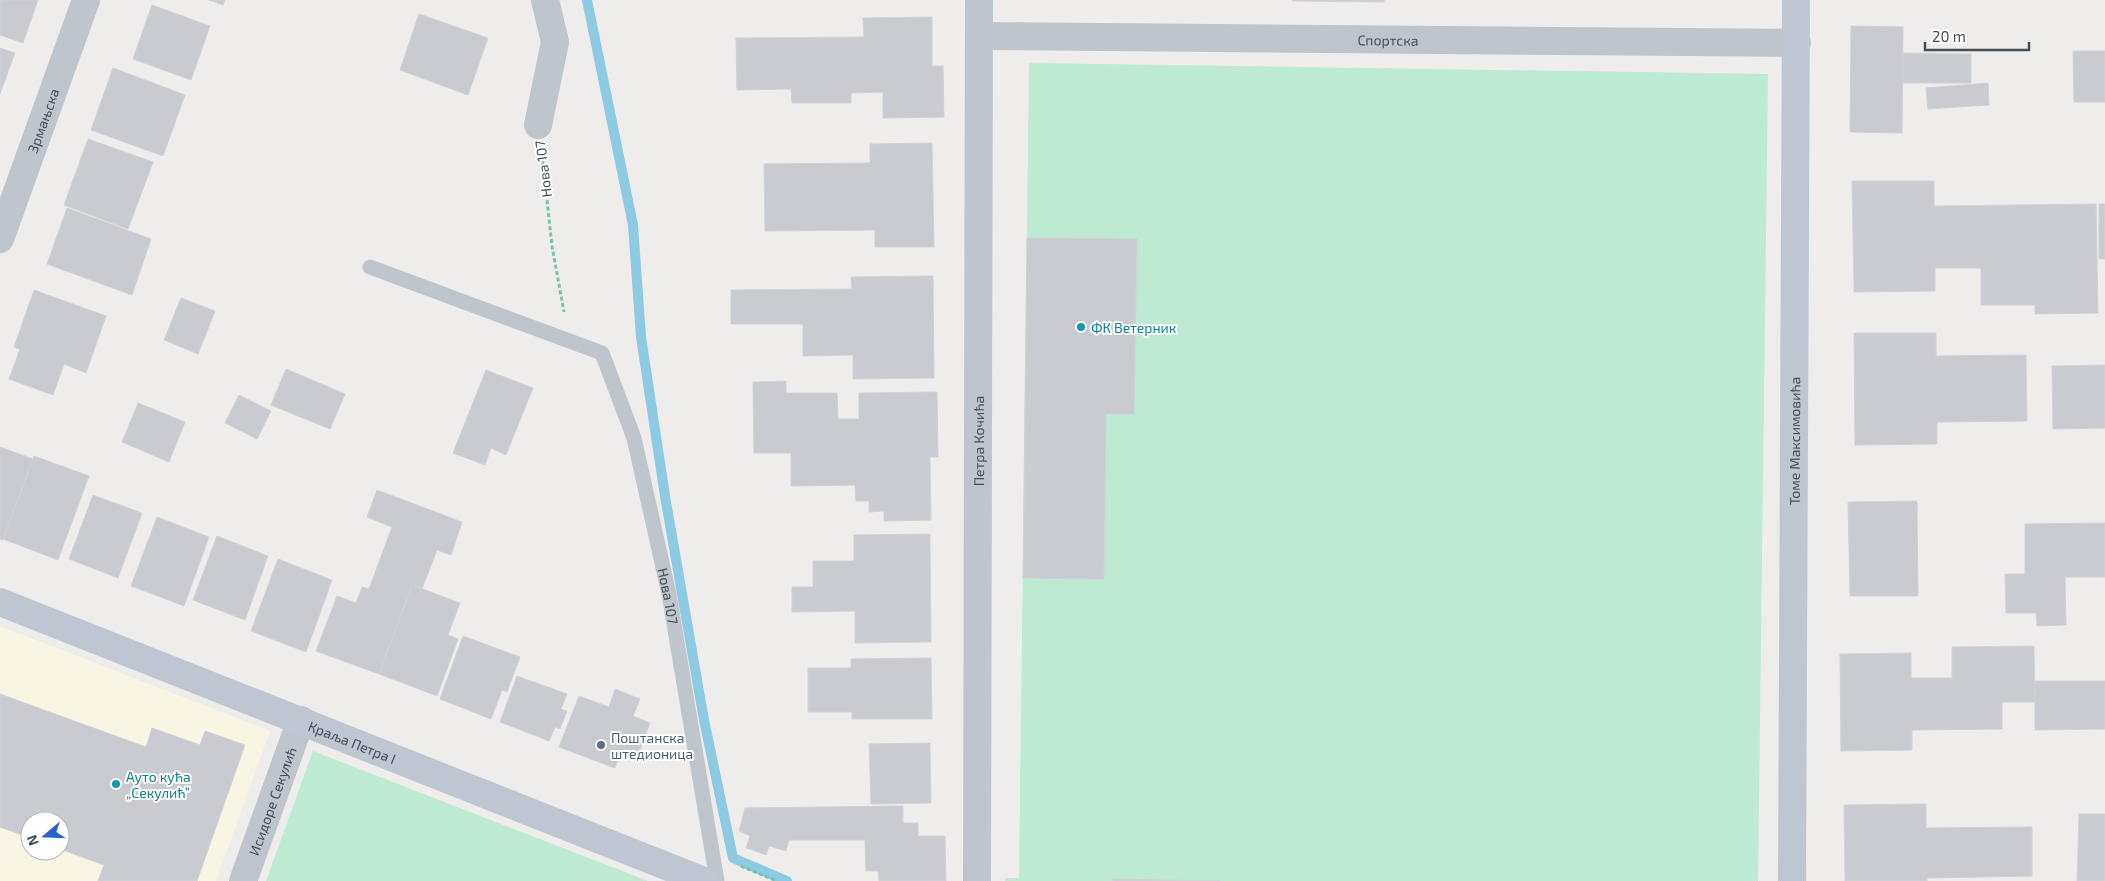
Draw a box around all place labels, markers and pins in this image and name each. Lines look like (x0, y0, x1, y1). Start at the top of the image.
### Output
place label: ФК Ветерник (1091, 319, 1177, 336)
marker: ФК Ветерник (1075, 321, 1087, 333)
place label: Поштанска штедионица (611, 729, 693, 762)
marker: Поштанска штедионица (595, 739, 607, 751)
place label: Ауто кућа „Секулић” (126, 768, 191, 801)
marker: Ауто кућа „Секулић” (110, 778, 122, 790)

